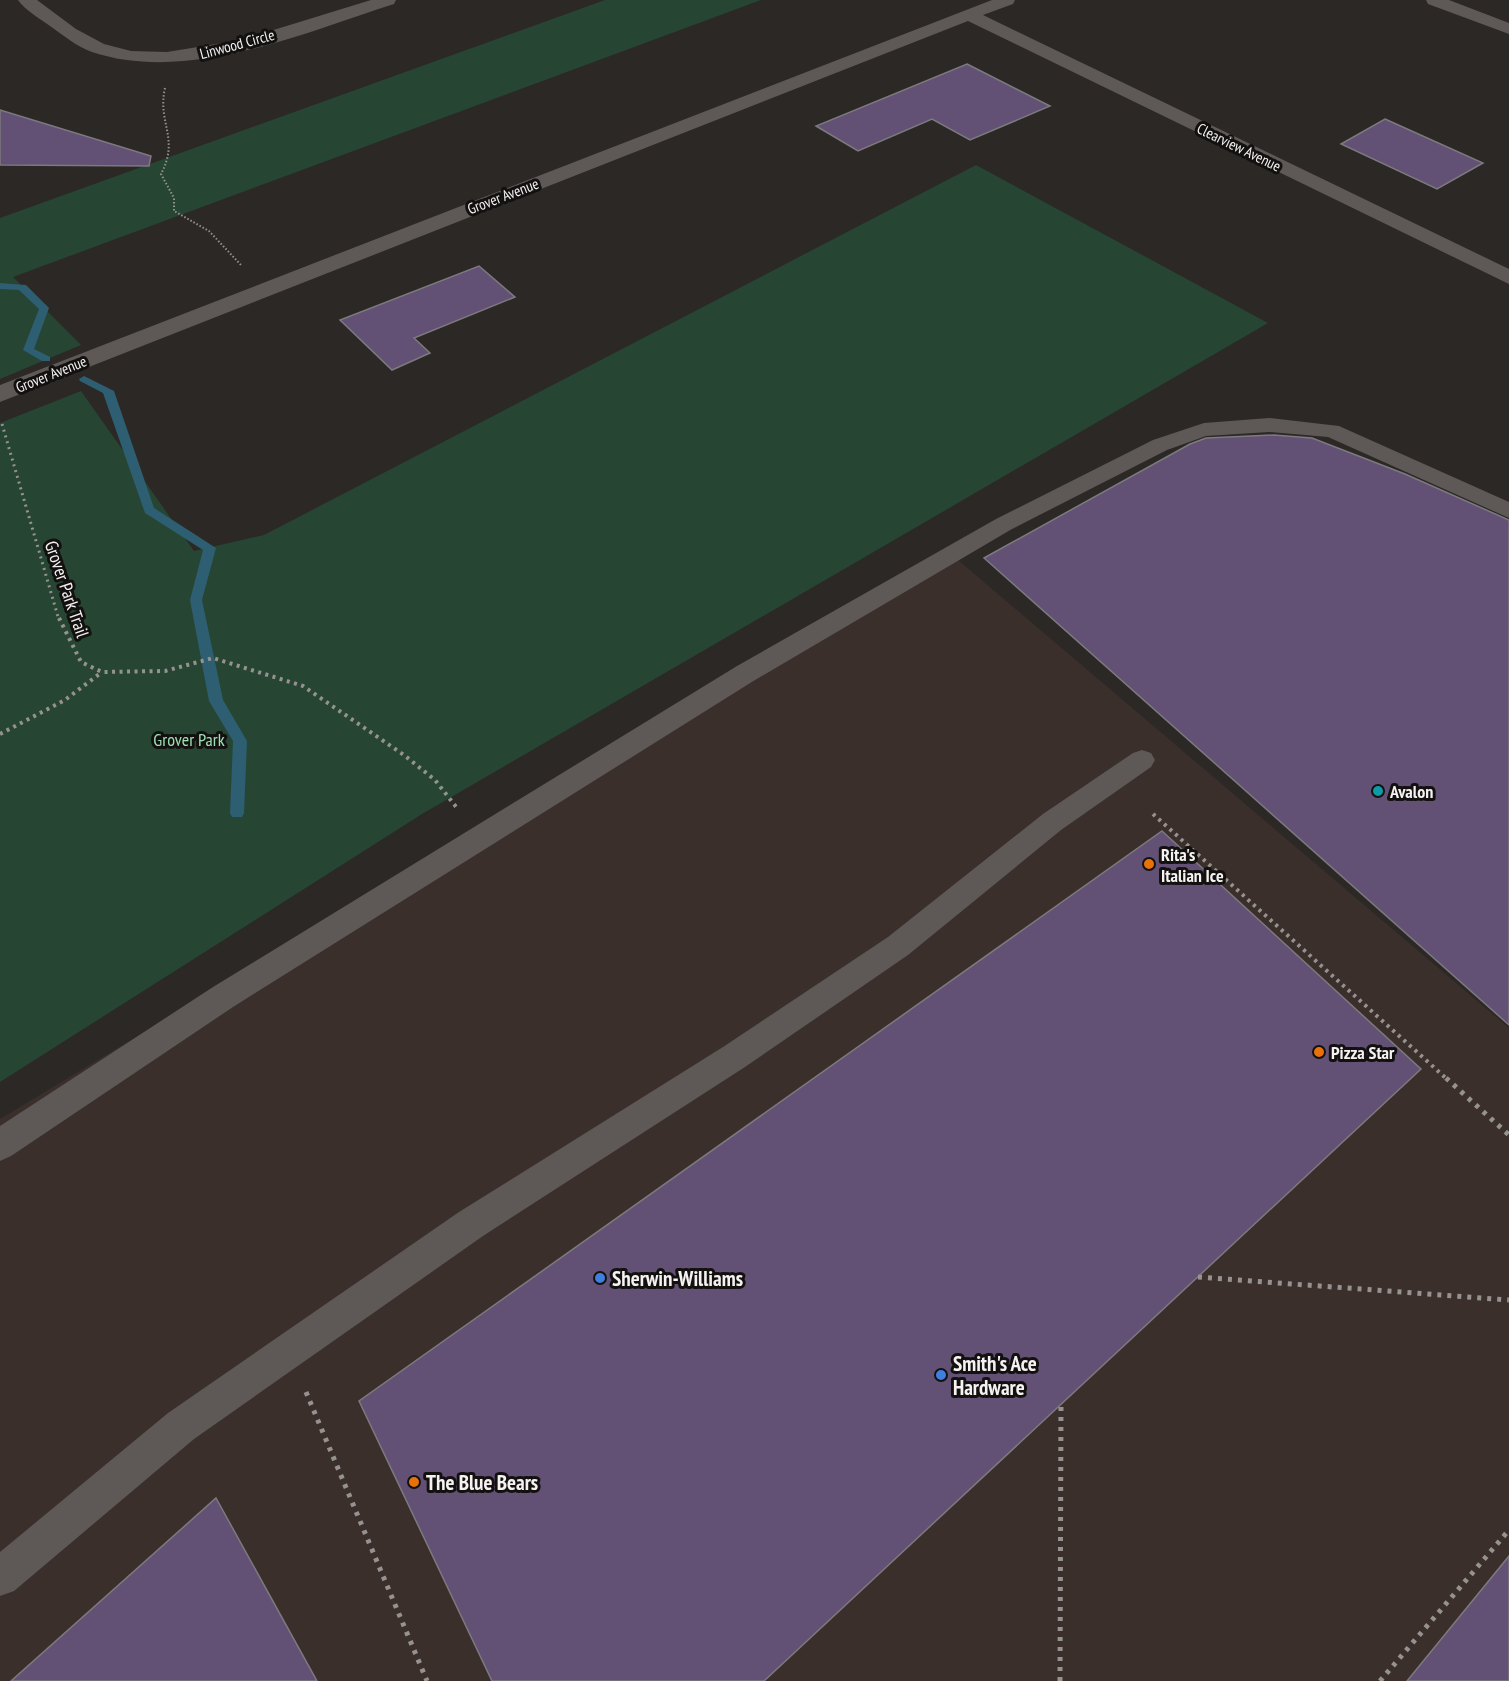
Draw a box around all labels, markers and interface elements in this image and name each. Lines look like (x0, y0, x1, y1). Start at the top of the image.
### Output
street label: Linwood Circle (198, 25, 276, 63)
street label: Clearview Avenue (1194, 118, 1284, 176)
street label: Grover Avenue (465, 174, 541, 218)
street label: Grover Avenue (13, 351, 89, 397)
street label: Grover Park Trail (40, 538, 95, 641)
park label: Grover Park (153, 728, 225, 751)
place label: Avalon (1389, 780, 1433, 803)
marker: Avalon (1371, 784, 1385, 798)
place label: Rita's Italian Ice (1161, 843, 1224, 887)
marker: Rita's Italian Ice (1142, 857, 1156, 871)
place label: Pizza Star (1331, 1041, 1395, 1064)
marker: Pizza Star (1312, 1045, 1326, 1059)
place label: Sherwin-Williams (612, 1265, 743, 1292)
marker: Sherwin-Williams (593, 1271, 607, 1285)
place label: Smith's Ace Hardware (953, 1350, 1037, 1401)
marker: Smith's Ace Hardware (934, 1368, 948, 1382)
place label: The Blue Bears (426, 1469, 538, 1496)
marker: The Blue Bears (407, 1475, 421, 1489)

